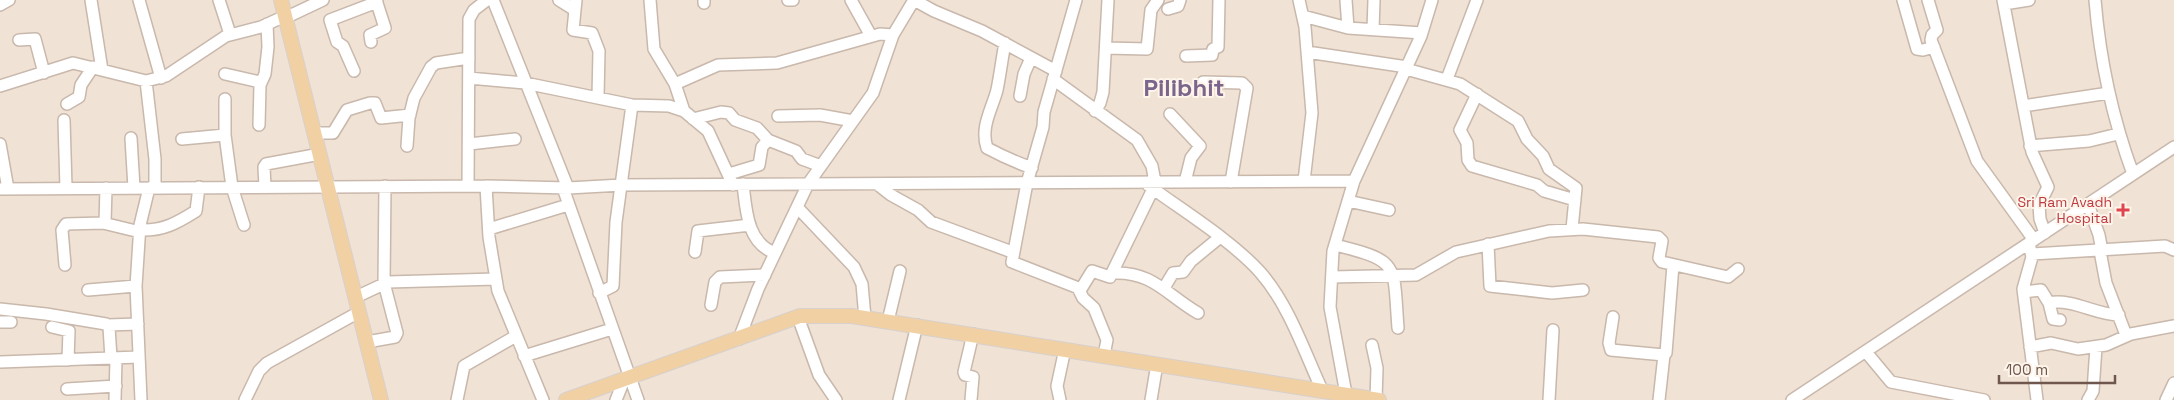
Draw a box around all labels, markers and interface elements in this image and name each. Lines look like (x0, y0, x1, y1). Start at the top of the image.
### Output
district label: Pilibhit (1143, 72, 1225, 103)
place label: Sri Ram Avadh Hospital (2017, 193, 2112, 227)
marker: Sri Ram Avadh Hospital (2116, 203, 2130, 217)
scale bar (1999, 352, 2115, 384)
text: 100 m (2006, 360, 2048, 379)

